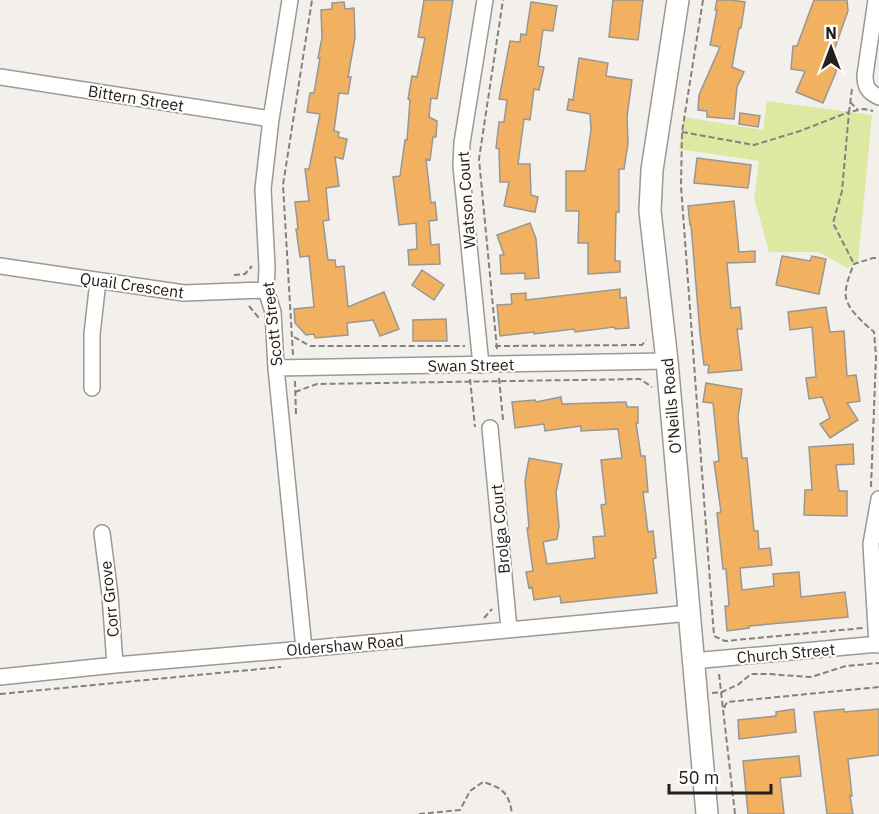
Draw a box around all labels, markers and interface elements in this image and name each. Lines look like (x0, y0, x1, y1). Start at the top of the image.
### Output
north arrow (801, 18, 861, 78)
text: N (825, 23, 837, 43)
street label: Bittern Street (87, 81, 185, 115)
street label: Watson Court (453, 151, 479, 249)
street label: Quail Crescent (79, 268, 185, 302)
street label: Scott Street (258, 281, 286, 367)
street label: Swan Street (427, 354, 515, 376)
street label: O'Neills Road (657, 357, 685, 455)
street label: Brolga Court (486, 483, 514, 575)
street label: Corr Grove (95, 560, 123, 638)
street label: Oldershaw Road (285, 630, 405, 660)
street label: Church Street (736, 639, 836, 667)
scale bar (669, 757, 771, 795)
text: 50 m (678, 766, 720, 789)

